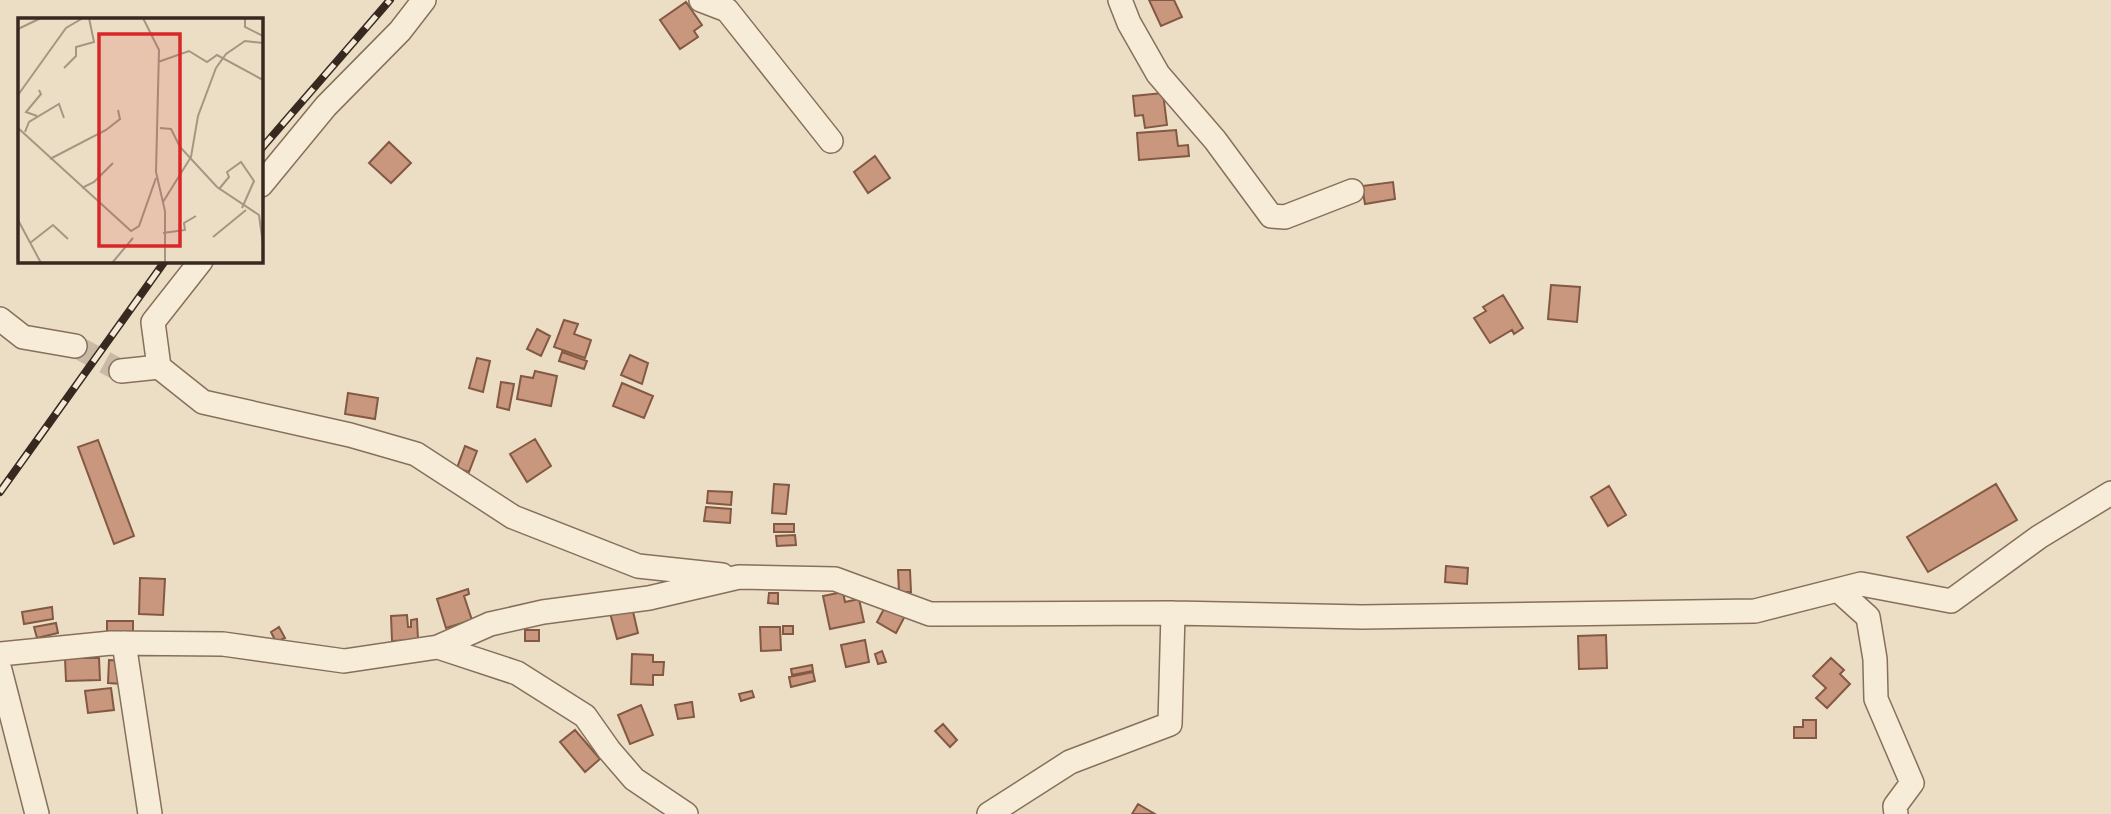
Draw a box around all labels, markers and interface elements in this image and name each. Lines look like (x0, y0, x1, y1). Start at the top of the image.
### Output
inset map (18, 18, 262, 262)

